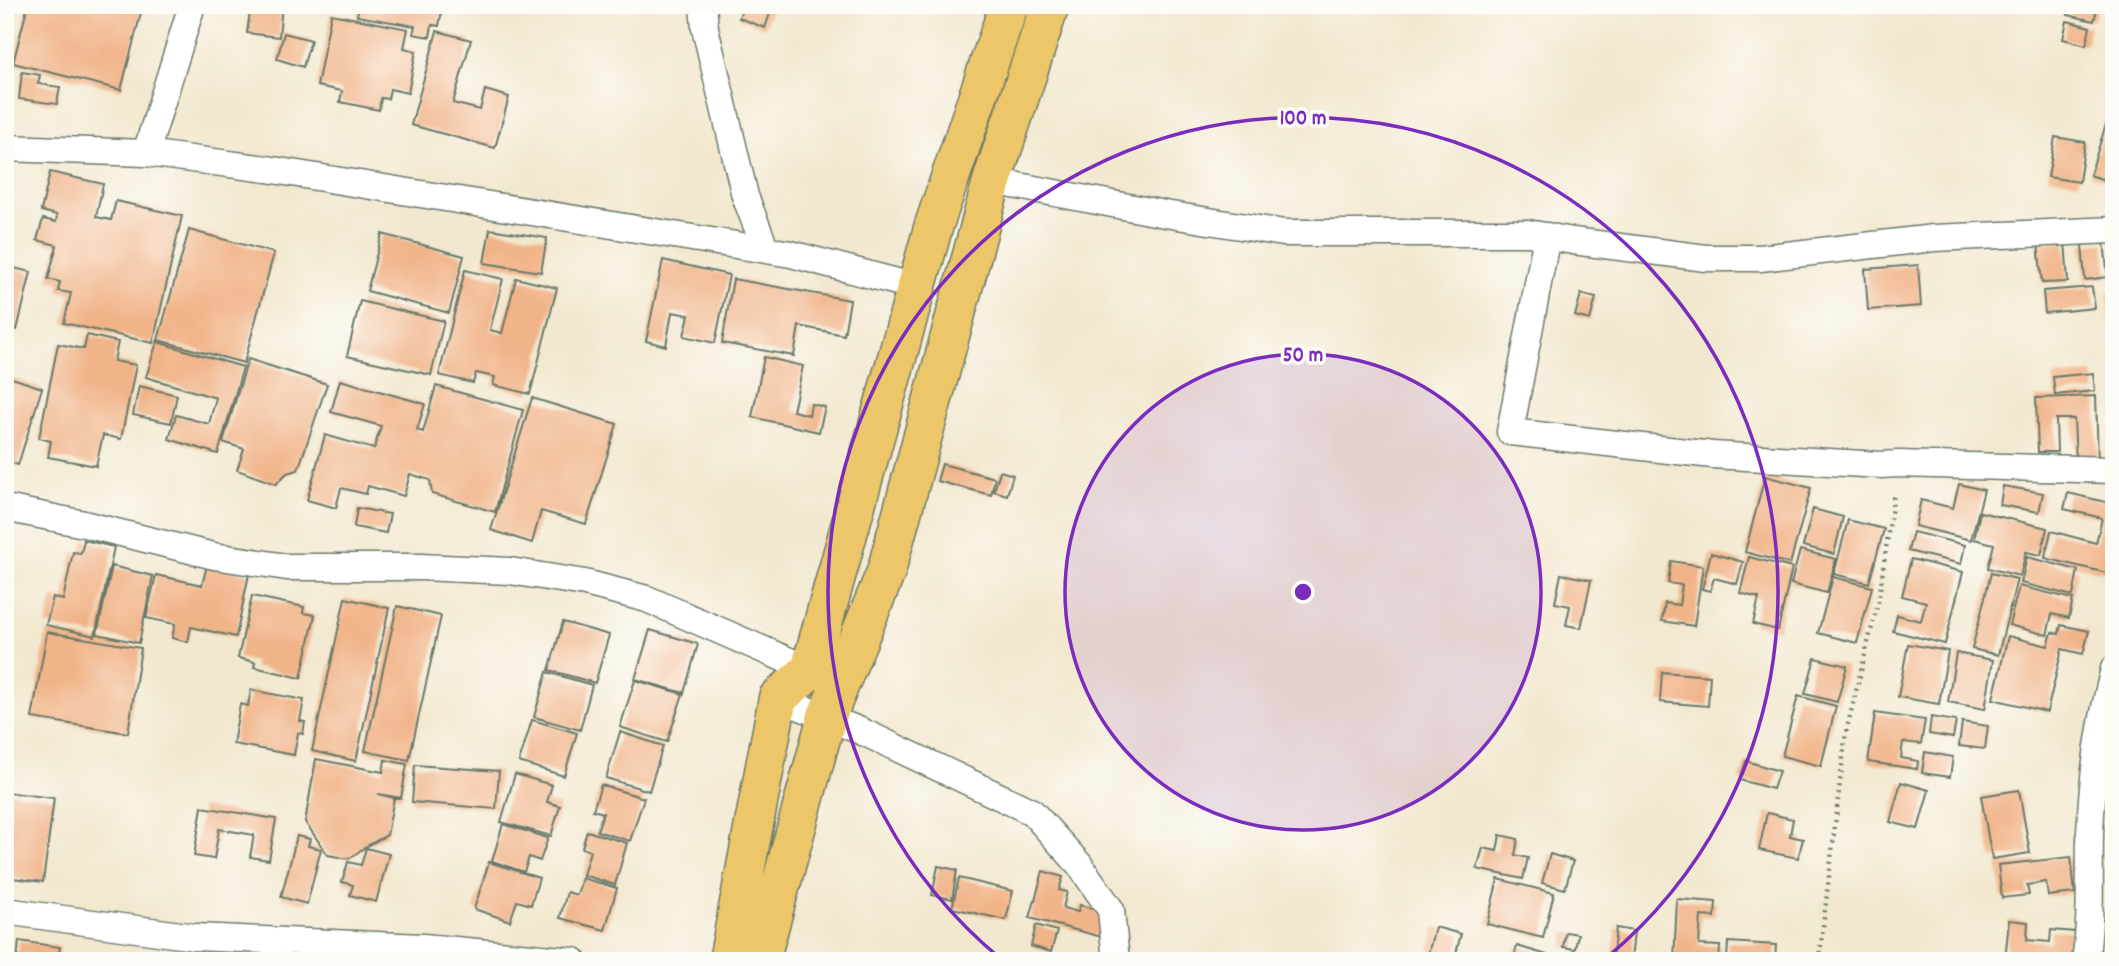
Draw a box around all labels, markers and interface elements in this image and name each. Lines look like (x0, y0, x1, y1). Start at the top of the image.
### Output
text: 100 m (1280, 105, 1326, 135)
text: 50 m (1283, 342, 1323, 372)
centre of rings (1291, 580, 1315, 604)

